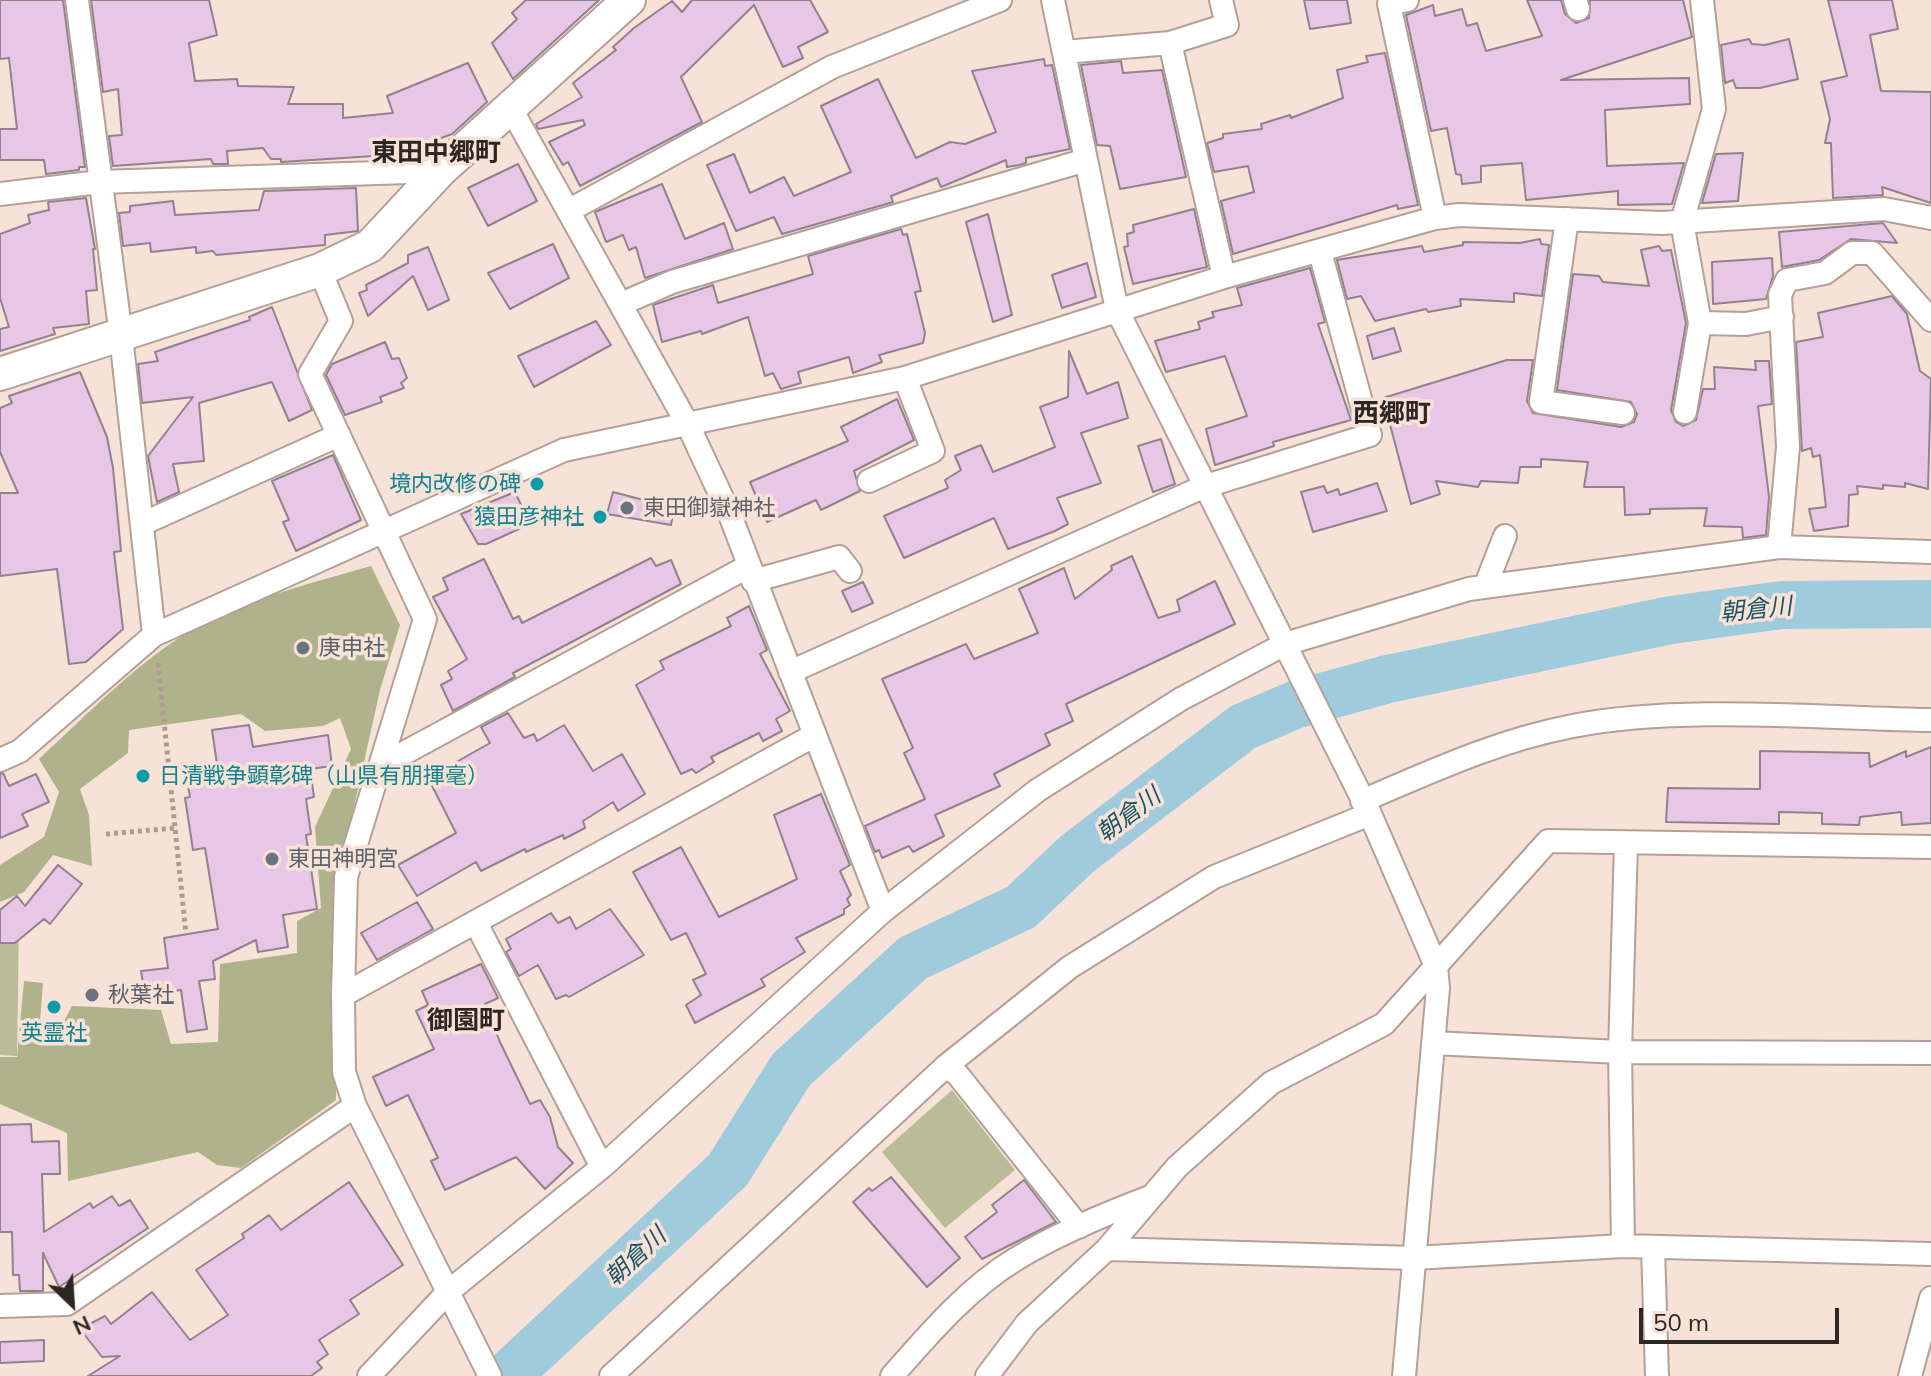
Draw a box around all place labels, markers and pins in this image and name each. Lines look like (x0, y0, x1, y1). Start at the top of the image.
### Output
place label: 境内改修の碑 (389, 471, 521, 497)
marker: 境内改修の碑 (528, 475, 546, 493)
place label: 東田御嶽神社 (643, 495, 775, 521)
marker: 東田御嶽神社 (618, 499, 636, 517)
place label: 猿田彦神社 (474, 504, 584, 530)
marker: 猿田彦神社 (591, 508, 609, 526)
place label: 庚申社 (319, 635, 385, 661)
marker: 庚申社 (294, 639, 312, 657)
place label: 日清戦争顕彰碑（山県有朋揮毫） (159, 763, 489, 789)
marker: 日清戦争顕彰碑（山県有朋揮毫） (134, 767, 152, 785)
place label: 東田神明宮 (288, 846, 398, 872)
marker: 東田神明宮 (263, 850, 281, 868)
place label: 秋葉社 (108, 982, 174, 1008)
marker: 秋葉社 (83, 986, 101, 1004)
marker: 英霊社 (45, 998, 63, 1016)
place label: 英霊社 (21, 1020, 87, 1046)

